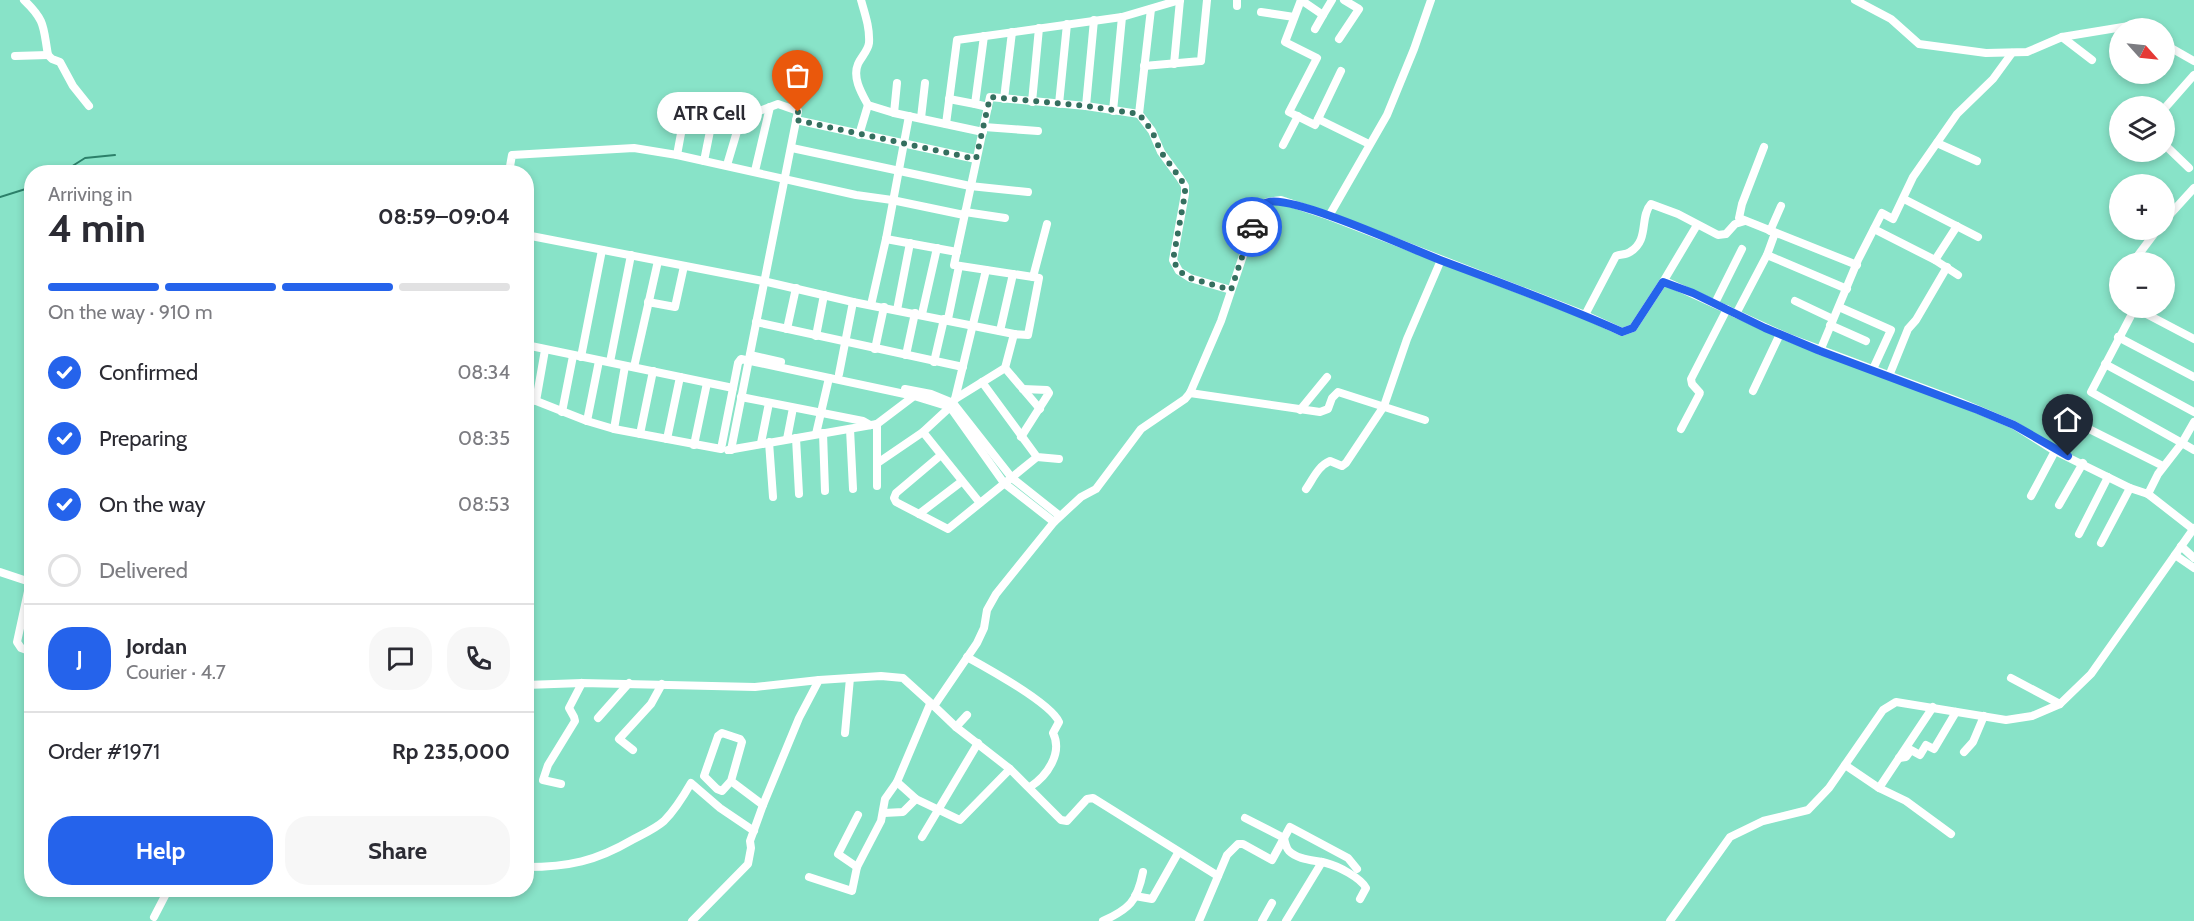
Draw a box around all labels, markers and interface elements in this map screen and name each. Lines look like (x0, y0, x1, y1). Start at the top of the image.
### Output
north arrow (2109, 18, 2175, 84)
map controls (2109, 18, 2175, 318)
pin (772, 50, 823, 112)
icon: bag (781, 59, 814, 92)
callout: ATR Cell (657, 91, 762, 133)
button: layers (2109, 96, 2175, 162)
text: ATR Cell (673, 101, 746, 125)
button: + (2109, 174, 2175, 240)
text: Arriving in (48, 182, 132, 206)
courier (1222, 197, 1282, 257)
text: 08:59–09:04 (378, 203, 510, 230)
text: 4 min (48, 204, 146, 252)
icon: car (1236, 211, 1269, 244)
button: − (2109, 252, 2175, 318)
text: On the way · 910 m (48, 300, 213, 324)
icon: check (48, 356, 81, 389)
text: Confirmed (99, 359, 198, 386)
text: 08:34 (457, 360, 510, 384)
pin (2042, 394, 2093, 456)
icon: home (2051, 403, 2084, 436)
icon: check (48, 422, 81, 455)
text: Preparing (99, 425, 187, 452)
text: 08:35 (458, 426, 510, 450)
icon: check (48, 488, 81, 521)
text: On the way (99, 491, 206, 518)
text: 08:53 (458, 492, 510, 516)
text: Delivered (99, 557, 188, 584)
button: chat (369, 627, 432, 690)
button: phone (447, 627, 510, 690)
text: Jordan (126, 633, 187, 660)
text: J (76, 645, 83, 672)
text: Courier · 4.7 (126, 660, 226, 684)
text: Order #1971 (48, 738, 160, 765)
text: Rp 235,000 (392, 738, 510, 765)
button: Help (48, 816, 273, 885)
button: Share (285, 816, 510, 885)

